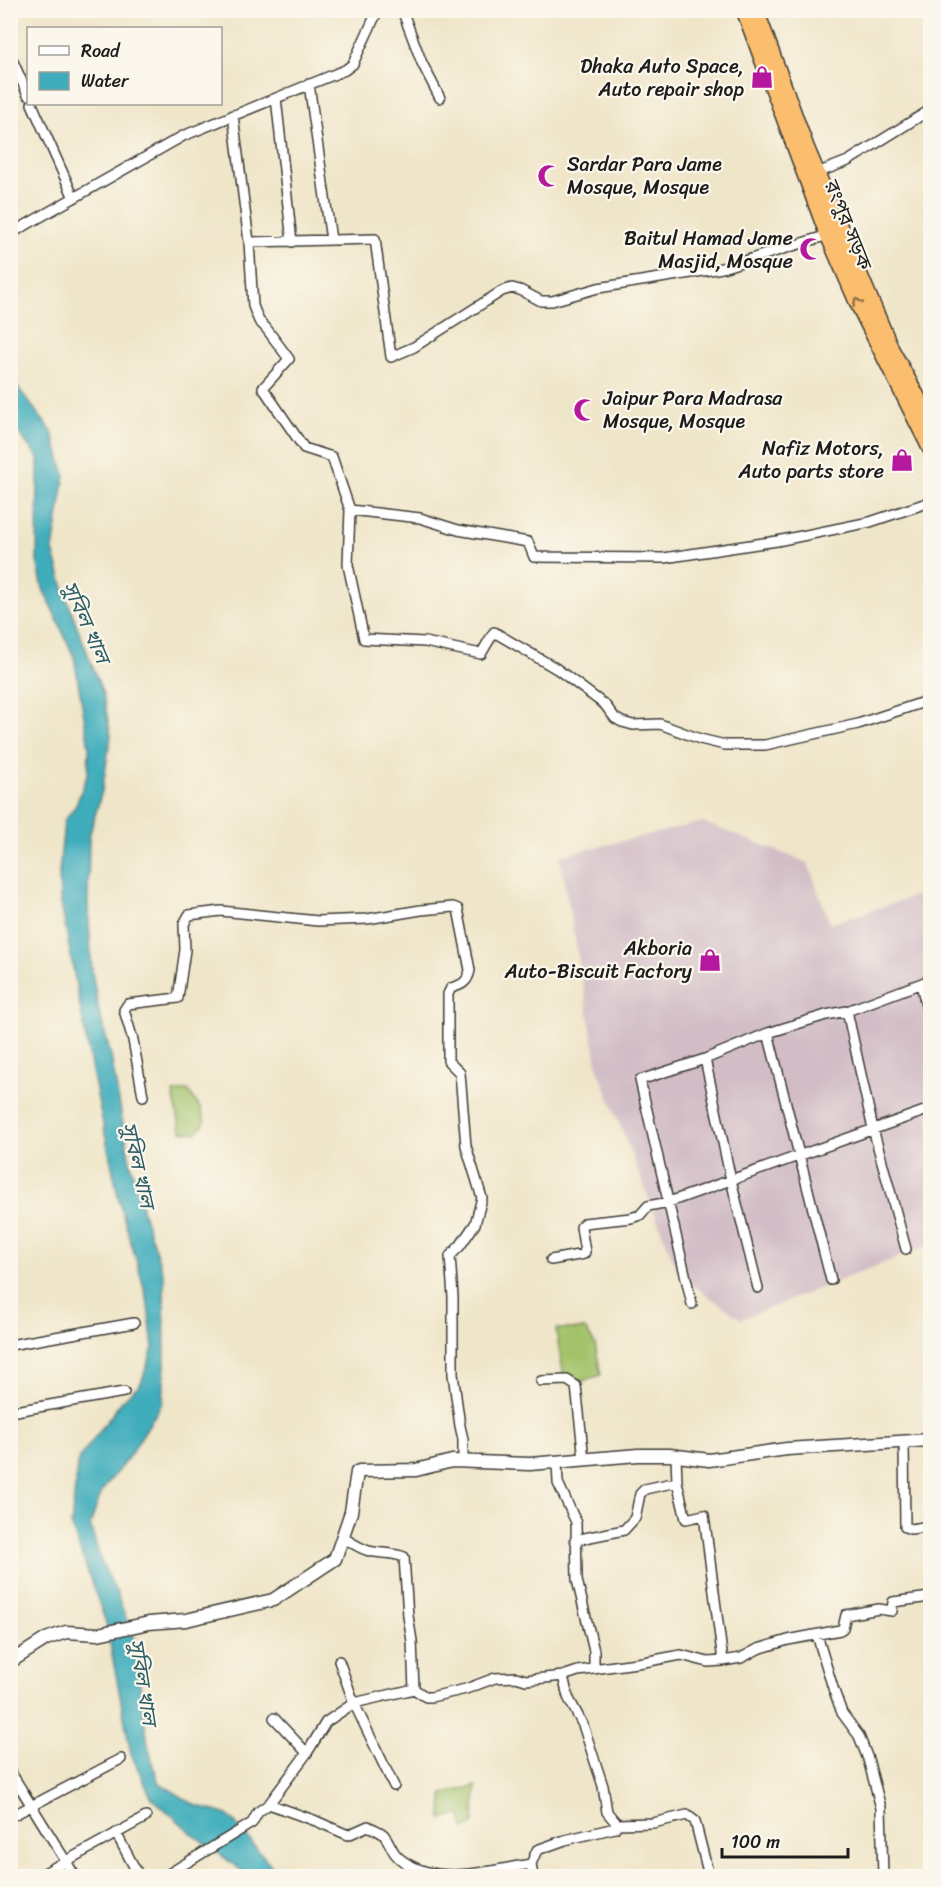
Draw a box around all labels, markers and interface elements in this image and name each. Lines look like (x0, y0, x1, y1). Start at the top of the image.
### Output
legend (27, 27, 222, 105)
text: Road (81, 35, 121, 67)
place label: Dhaka Auto Space, Auto repair shop (580, 49, 744, 107)
shop icon: Dhaka Auto Space, Auto repair shop (749, 64, 775, 90)
text: Water (81, 65, 130, 97)
place label: Sardar Para Jame Mosque, Mosque (567, 147, 722, 205)
mosque icon: Sardar Para Jame Mosque, Mosque (536, 163, 562, 189)
street label: রংপুর সড়ক (814, 173, 882, 276)
place label: Baitul Hamad Jame Masjid, Mosque (624, 221, 793, 279)
mosque icon: Baitul Hamad Jame Masjid, Mosque (798, 236, 824, 262)
one-way arrow (853, 297, 865, 308)
place label: Jaipur Para Madrasa Mosque, Mosque (602, 381, 783, 439)
mosque icon: Jaipur Para Madrasa Mosque, Mosque (572, 397, 598, 423)
place label: Nafiz Motors, Auto parts store (738, 431, 884, 489)
shop icon: Nafiz Motors, Auto parts store (889, 447, 915, 473)
water label: সুবিল খাল (51, 575, 122, 673)
place label: Akboria Auto-Biscuit Factory (504, 931, 693, 989)
shop icon: Akboria Auto-Biscuit Factory (697, 947, 723, 973)
water label: সুবিল খাল (110, 1118, 167, 1215)
water label: সুবিল খাল (117, 1636, 169, 1731)
scale bar (722, 1821, 848, 1859)
text: 100 m (731, 1826, 780, 1858)

